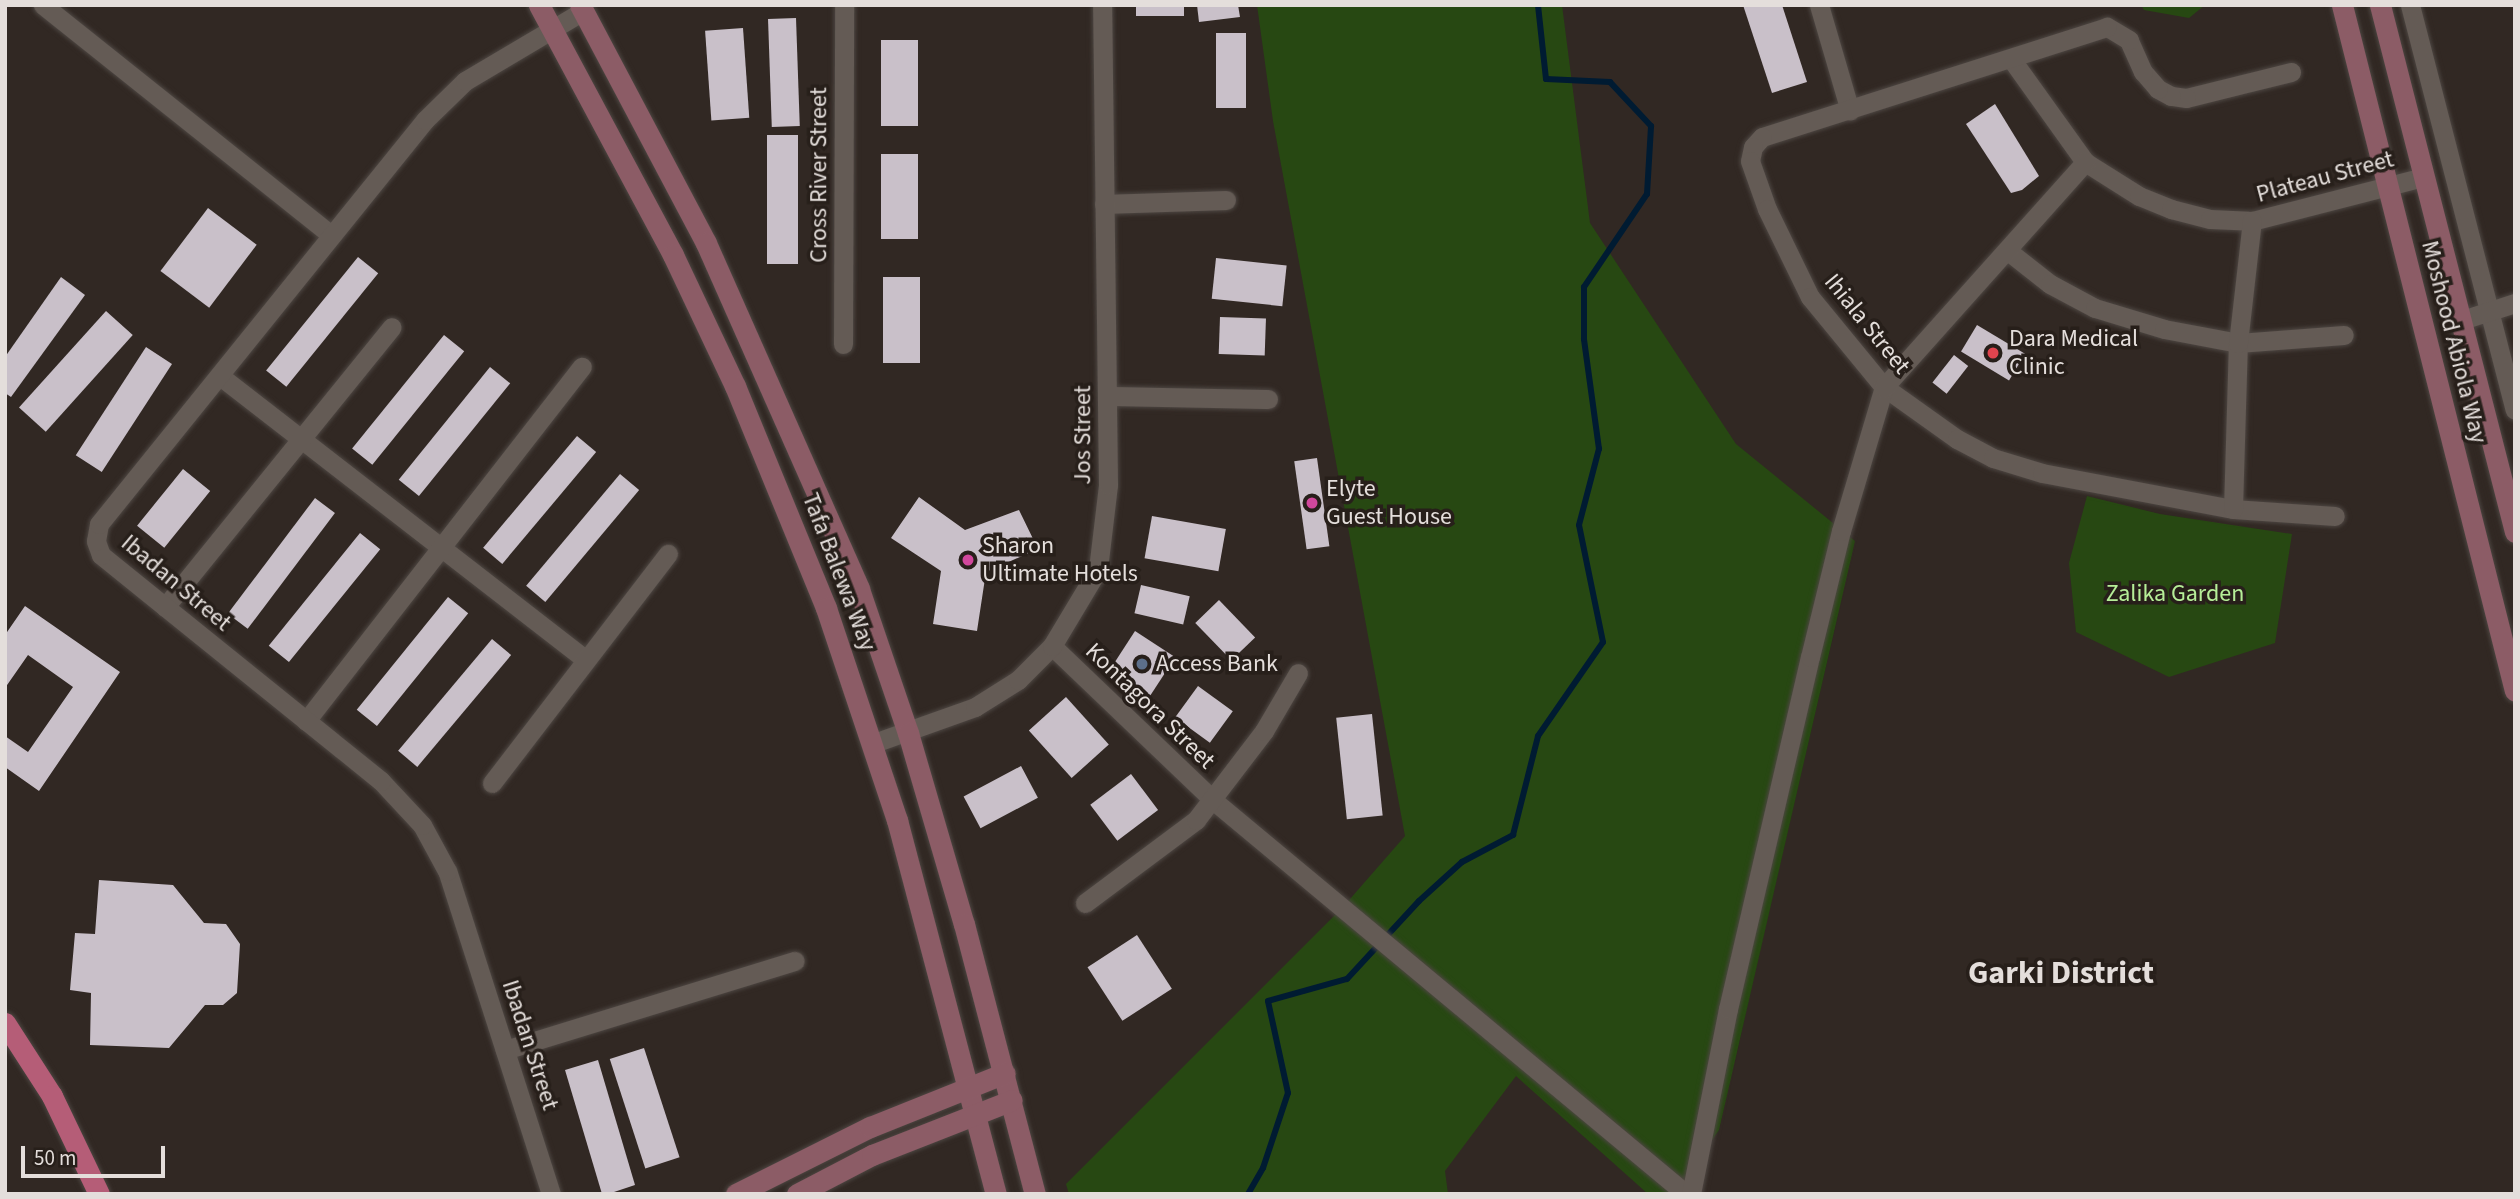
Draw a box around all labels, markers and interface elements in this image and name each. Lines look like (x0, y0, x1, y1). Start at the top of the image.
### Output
street label: Cross River Street (805, 87, 833, 263)
street label: Plateau Street (2253, 145, 2397, 209)
street label: Moshood Abiola Way (2415, 238, 2493, 446)
street label: Ihiala Street (1818, 268, 1916, 380)
place label: Dara Medical Clinic (2009, 325, 2138, 381)
marker: Dara Medical Clinic (1983, 343, 2003, 363)
street label: Jos Street (1069, 385, 1097, 485)
place label: Elyte Guest House (1326, 475, 1452, 531)
street label: Tafa Balewa Way (796, 489, 882, 655)
marker: Elyte Guest House (1304, 495, 1320, 511)
street label: Ibadan Street (115, 529, 237, 637)
place label: Sharon Ultimate Hotels (982, 532, 1138, 588)
marker: Sharon Ultimate Hotels (960, 552, 976, 568)
park label: Zalika Garden (2106, 580, 2244, 608)
street label: Kontagora Street (1079, 637, 1221, 775)
place label: Access Bank (1156, 650, 1278, 678)
marker: Access Bank (1134, 656, 1150, 672)
district label: Garki District (1968, 954, 2154, 992)
street label: Ibadan Street (495, 976, 565, 1114)
scale bar (24, 1132, 168, 1176)
text: 50 m (34, 1143, 76, 1173)

